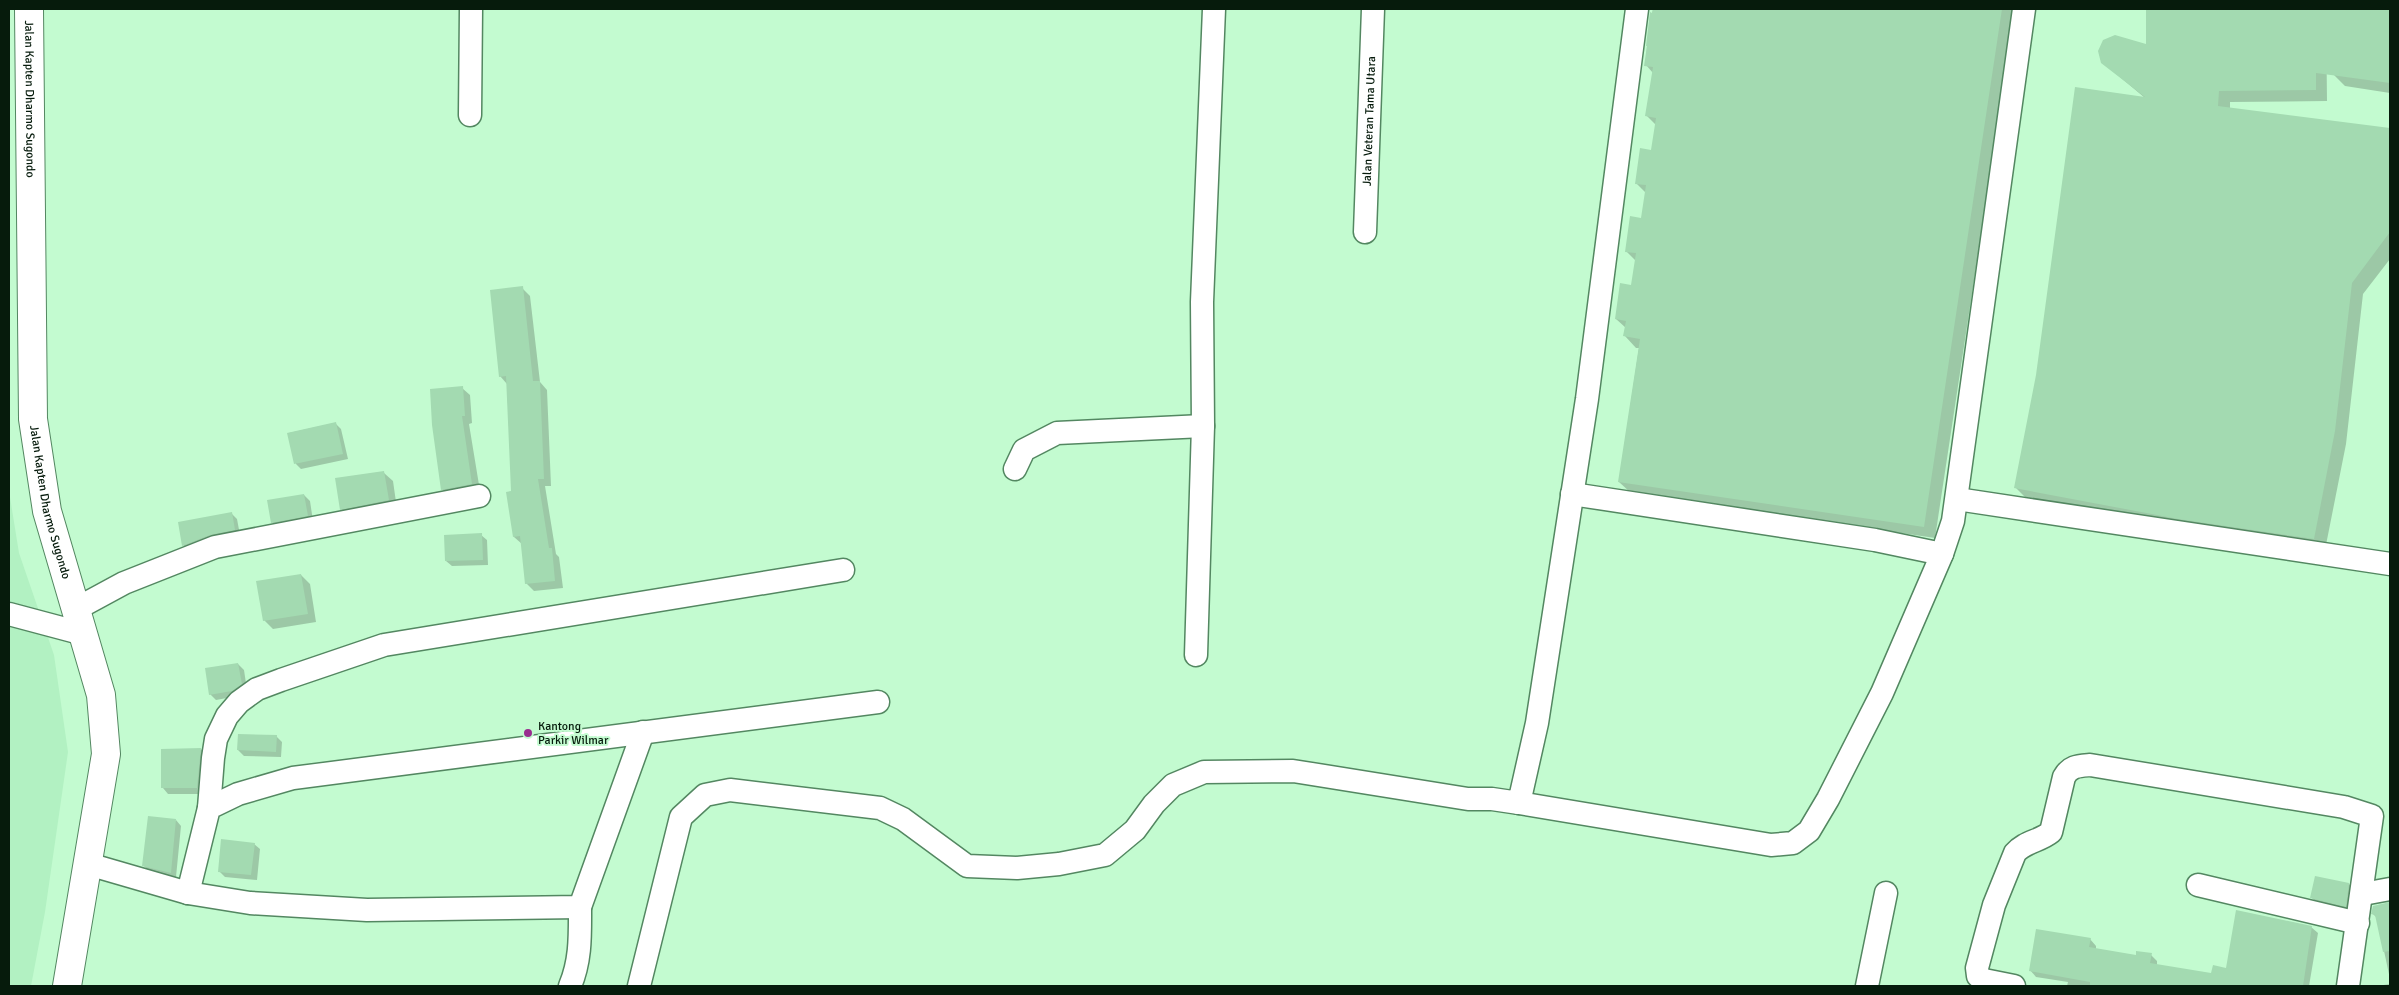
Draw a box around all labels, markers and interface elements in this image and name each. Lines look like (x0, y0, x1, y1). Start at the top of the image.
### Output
street label: Jalan Kapten Dharmo Sugondo (22, 20, 38, 178)
street label: Jalan Veteran Tama Utara (1359, 56, 1379, 186)
street label: Jalan Kapten Dharmo Sugondo (27, 424, 74, 581)
place label: Kantong Parkir Wilmar (538, 719, 609, 748)
marker: Kantong Parkir Wilmar (522, 727, 534, 739)

